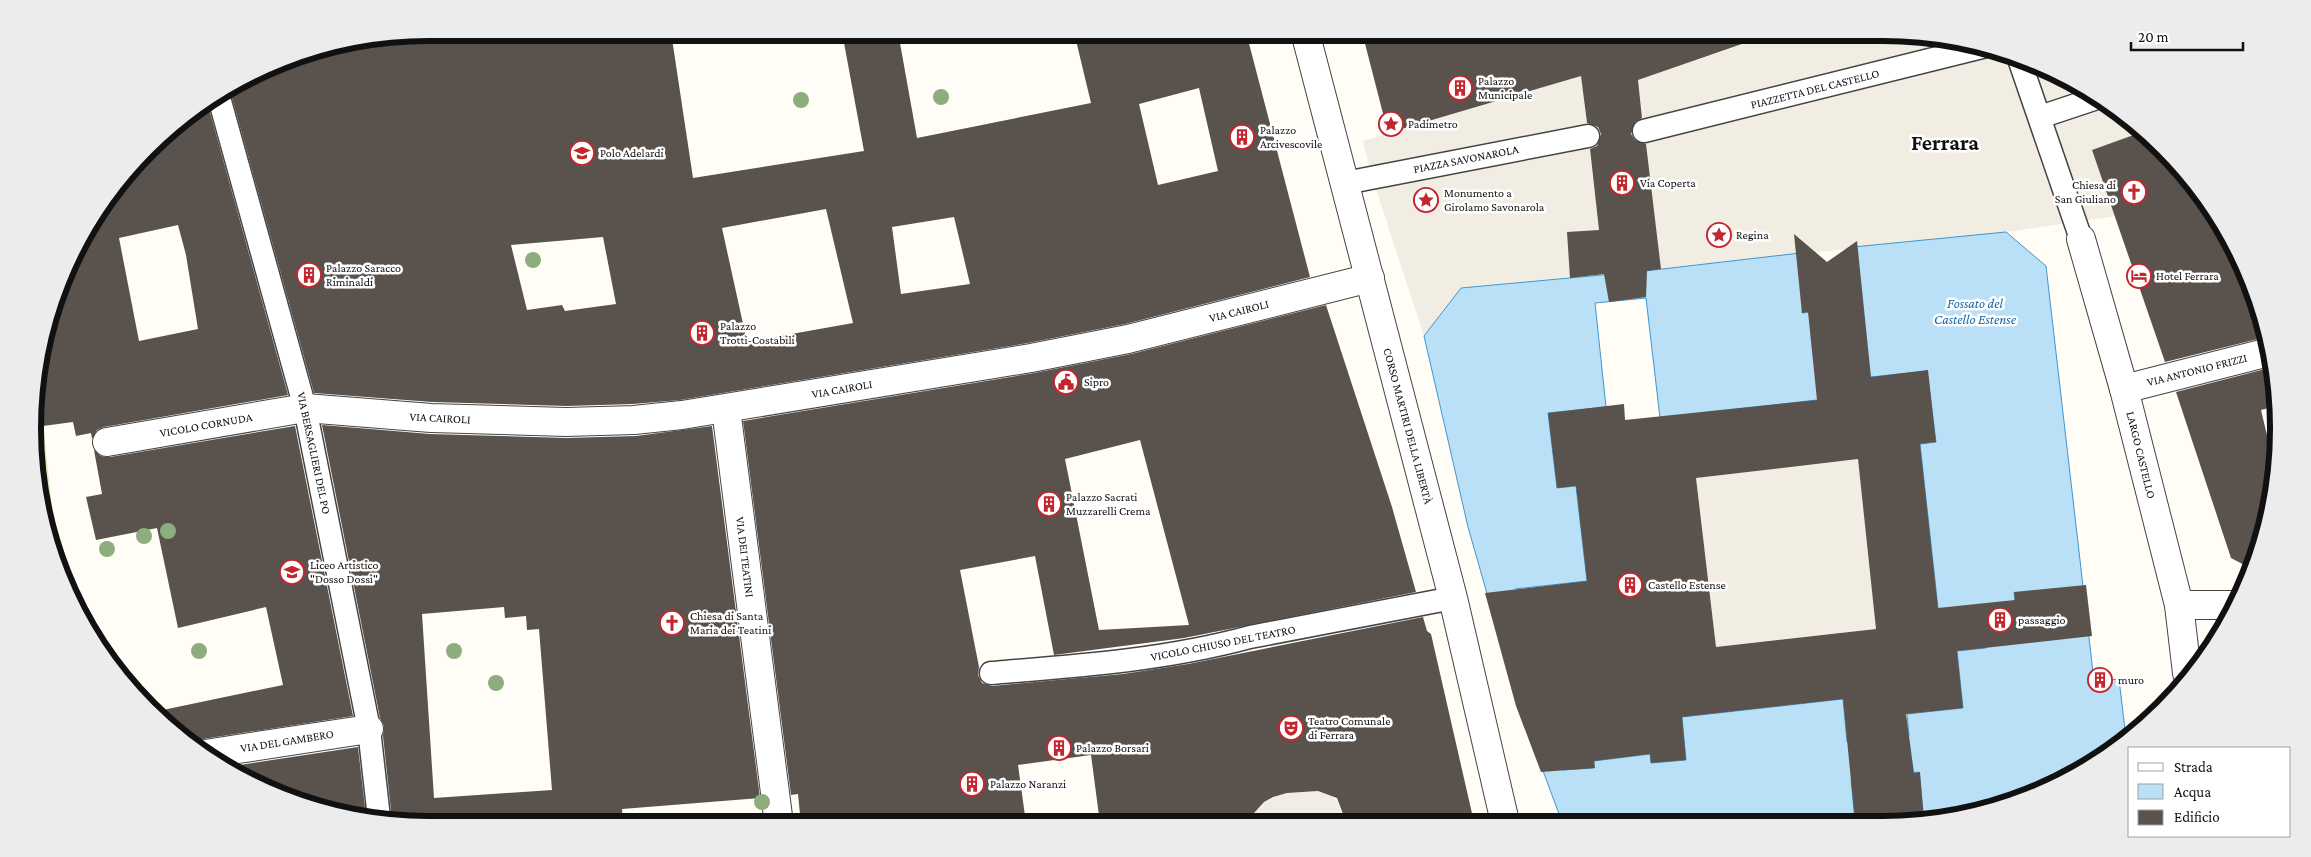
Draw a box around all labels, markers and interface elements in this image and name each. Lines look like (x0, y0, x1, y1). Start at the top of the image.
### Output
scale bar (2131, 20, 2244, 52)
text: 20 m (2138, 29, 2169, 45)
street label: PIAZZETTA DEL CASTELLO (1749, 66, 1881, 112)
place label: Palazzo Municipale (1478, 74, 1532, 102)
building icon: Palazzo Municipale (1447, 75, 1473, 101)
place icon: Padimetro (1378, 111, 1404, 137)
place label: Padimetro (1408, 117, 1458, 131)
place label: Palazzo Arcivescovile (1260, 123, 1322, 151)
building icon: Palazzo Arcivescovile (1229, 124, 1255, 150)
district label: Ferrara (1911, 130, 1979, 155)
school or university icon: Polo Adelardi (569, 140, 595, 166)
street label: PIAZZA SAVONAROLA (1412, 142, 1520, 176)
place label: Polo Adelardi (600, 146, 664, 160)
building icon: Via Coperta (1609, 170, 1635, 196)
place label: Via Coperta (1640, 176, 1696, 190)
place label: Chiesa di San Giuliano (2055, 178, 2116, 206)
church icon: Chiesa di San Giuliano (2121, 179, 2147, 205)
place label: Monumento a Girolamo Savonarola (1444, 186, 1545, 214)
place icon: Monumento a Girolamo Savonarola (1413, 187, 1439, 213)
place icon: Regina (1706, 222, 1732, 248)
place label: Regina (1736, 228, 1769, 242)
place label: Palazzo Saracco Riminaldi (326, 261, 401, 289)
building icon: Palazzo Saracco Riminaldi (296, 262, 322, 288)
hotel icon: Hotel Ferrara (2126, 263, 2152, 289)
place label: Hotel Ferrara (2156, 269, 2219, 283)
water label: Fossato del Castello Estense (1934, 295, 2017, 327)
street label: VIA CAIROLI (1208, 297, 1271, 325)
place label: Palazzo Trotti-Costabili (720, 319, 795, 347)
building icon: Palazzo Trotti-Costabili (689, 320, 715, 346)
street label: CORSO MARTIRI DELLA LIBERTÀ (1380, 346, 1436, 506)
street label: VIA ANTONIO FRIZZI (2145, 351, 2249, 389)
public building icon: Sipro (1053, 369, 1079, 395)
place label: Sipro (1084, 375, 1109, 389)
street label: VIA CAIROLI (811, 377, 874, 401)
street label: VIA BERSAGLIERI DEL PO (294, 391, 334, 515)
street label: VIA CAIROLI (409, 409, 471, 427)
street label: VICOLO CORNUDA (159, 410, 254, 440)
street label: LARGO CASTELLO (2123, 410, 2159, 500)
place label: Palazzo Sacrati Muzzarelli Crema (1066, 490, 1151, 518)
building icon: Palazzo Sacrati Muzzarelli Crema (1036, 491, 1062, 517)
street label: VIA DEI TEATINI (733, 516, 757, 598)
place label: Liceo Artistico "Dosso Dossi" (310, 558, 378, 586)
school or university icon: Liceo Artistico "Dosso Dossi" (279, 559, 305, 585)
building icon: Castello Estense (1617, 572, 1643, 598)
place label: Castello Estense (1648, 578, 1726, 592)
building icon: passaggio (1987, 607, 2013, 633)
place label: Chiesa di Santa Maria dei Teatini (690, 609, 771, 637)
church icon: Chiesa di Santa Maria dei Teatini (659, 610, 685, 636)
place label: passaggio (2018, 613, 2066, 627)
street label: VICOLO CHIUSO DEL TEATRO (1149, 622, 1297, 664)
building icon: muro (2087, 667, 2113, 693)
place label: muro (2118, 673, 2144, 687)
place label: Teatro Comunale di Ferrara (1308, 714, 1390, 742)
theatre icon: Teatro Comunale di Ferrara (1278, 715, 1304, 741)
street label: VIA DEL GAMBERO (239, 727, 335, 755)
building icon: Palazzo Borsari (1046, 735, 1072, 761)
place label: Palazzo Borsari (1076, 741, 1149, 755)
legend (2128, 747, 2291, 837)
text: Strada (2174, 759, 2213, 775)
building icon: Palazzo Naranzi (959, 771, 985, 797)
place label: Palazzo Naranzi (990, 777, 1066, 791)
text: Acqua (2174, 784, 2211, 801)
text: Edificio (2174, 809, 2220, 825)

